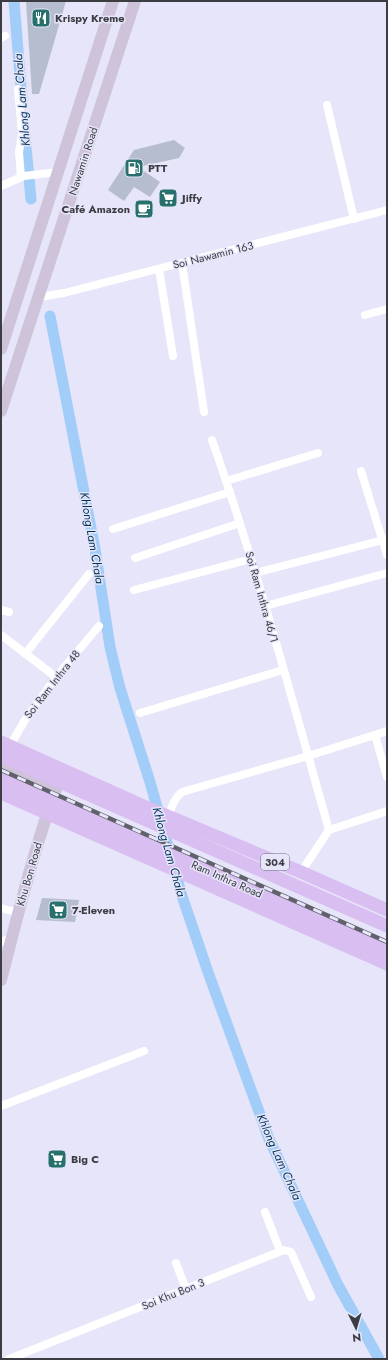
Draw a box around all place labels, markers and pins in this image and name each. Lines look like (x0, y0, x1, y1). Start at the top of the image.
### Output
restaurant icon: Krispy Kreme (30, 7, 52, 29)
place label: Krispy Kreme (55, 10, 125, 26)
fuel station icon: PTT (123, 157, 145, 179)
place label: PTT (148, 160, 168, 176)
supermarket icon: Jiffy (157, 187, 179, 209)
place label: Jiffy (180, 190, 202, 206)
cafe icon: Café Amazon (133, 198, 155, 220)
place label: Café Amazon (62, 201, 130, 217)
supermarket icon: 7-Eleven (47, 899, 69, 921)
place label: 7-Eleven (72, 902, 115, 918)
supermarket icon: Big C (46, 1148, 68, 1170)
place label: Big C (71, 1151, 99, 1167)

